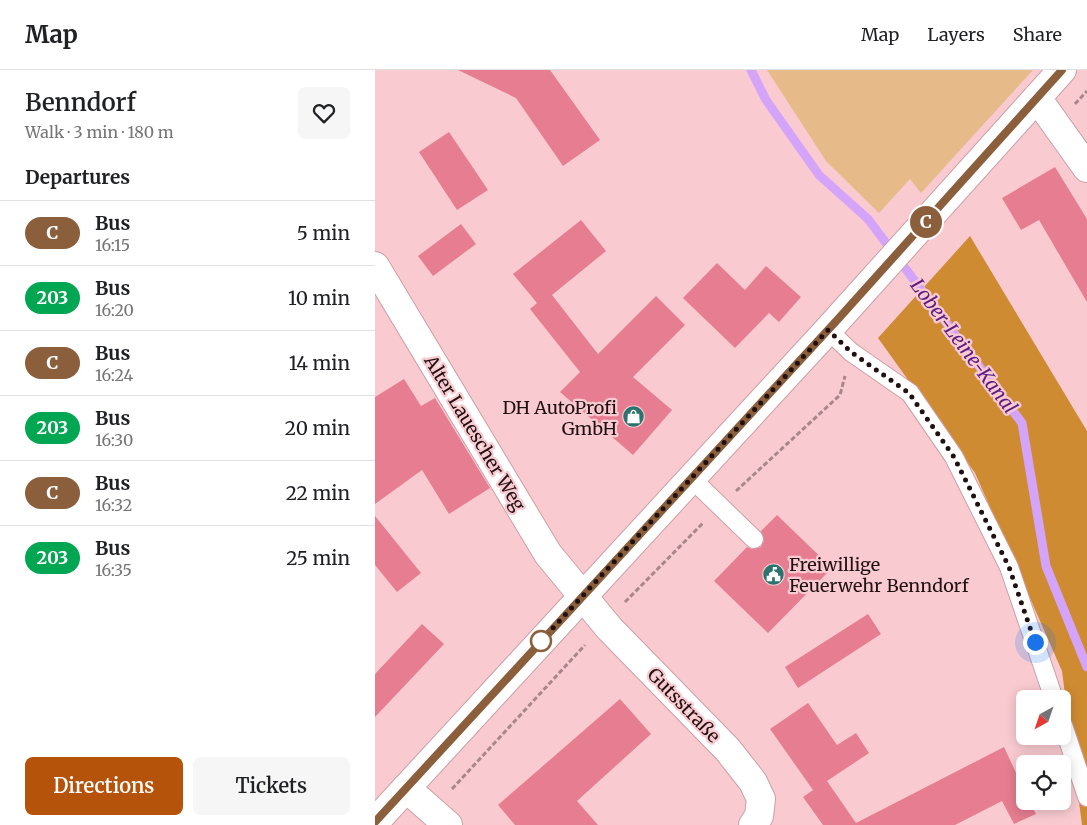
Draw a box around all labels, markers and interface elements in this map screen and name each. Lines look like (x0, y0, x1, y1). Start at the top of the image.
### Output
text: Map (25, 19, 78, 50)
text: Map (861, 23, 899, 46)
text: Layers (927, 23, 985, 46)
text: Share (1013, 23, 1062, 46)
text: Benndorf (25, 87, 136, 118)
button: heart (298, 87, 350, 139)
text: Walk · 3 min · 180 m (25, 122, 174, 142)
text: Departures (25, 165, 130, 189)
line badge: C (910, 206, 942, 238)
text: C (920, 210, 932, 233)
text: Bus (95, 211, 130, 235)
text: C (47, 221, 58, 244)
text: 5 min (297, 221, 350, 245)
text: 16:15 (95, 235, 130, 255)
water label: Lober-Leine-Kanal (905, 274, 1023, 418)
text: Bus (95, 276, 130, 300)
text: 203 (37, 286, 68, 309)
text: 10 min (288, 286, 350, 310)
text: 16:20 (95, 300, 134, 320)
text: Bus (95, 341, 130, 365)
street label: Alter Lauescher Weg (419, 350, 531, 515)
text: C (47, 351, 58, 374)
text: 14 min (289, 351, 350, 375)
text: 16:24 (95, 365, 133, 385)
place label: DH AutoProfi GmbH (502, 396, 617, 440)
shop icon: DH AutoProfi GmbH (621, 405, 645, 429)
text: Bus (95, 406, 130, 430)
text: 203 (37, 416, 68, 439)
text: 20 min (285, 416, 350, 440)
text: 16:30 (95, 430, 133, 450)
text: Bus (95, 471, 130, 495)
text: C (47, 481, 58, 504)
text: 22 min (286, 481, 350, 505)
text: 16:32 (95, 495, 132, 515)
text: Bus (95, 536, 130, 560)
text: 203 (37, 546, 68, 569)
text: 25 min (286, 546, 350, 570)
place label: Freiwillige Feuerwehr Benndorf (789, 553, 970, 597)
text: 16:35 (95, 560, 132, 580)
public building icon: Freiwillige Feuerwehr Benndorf (761, 562, 785, 586)
unlabelled marker (530, 630, 552, 652)
your location (1023, 630, 1048, 655)
street label: Gutsstraße (643, 663, 725, 747)
north arrow (1016, 690, 1071, 745)
map controls (1016, 690, 1071, 810)
button: locate (1016, 755, 1071, 810)
button: Directions (25, 757, 183, 815)
button: Tickets (193, 757, 350, 815)

